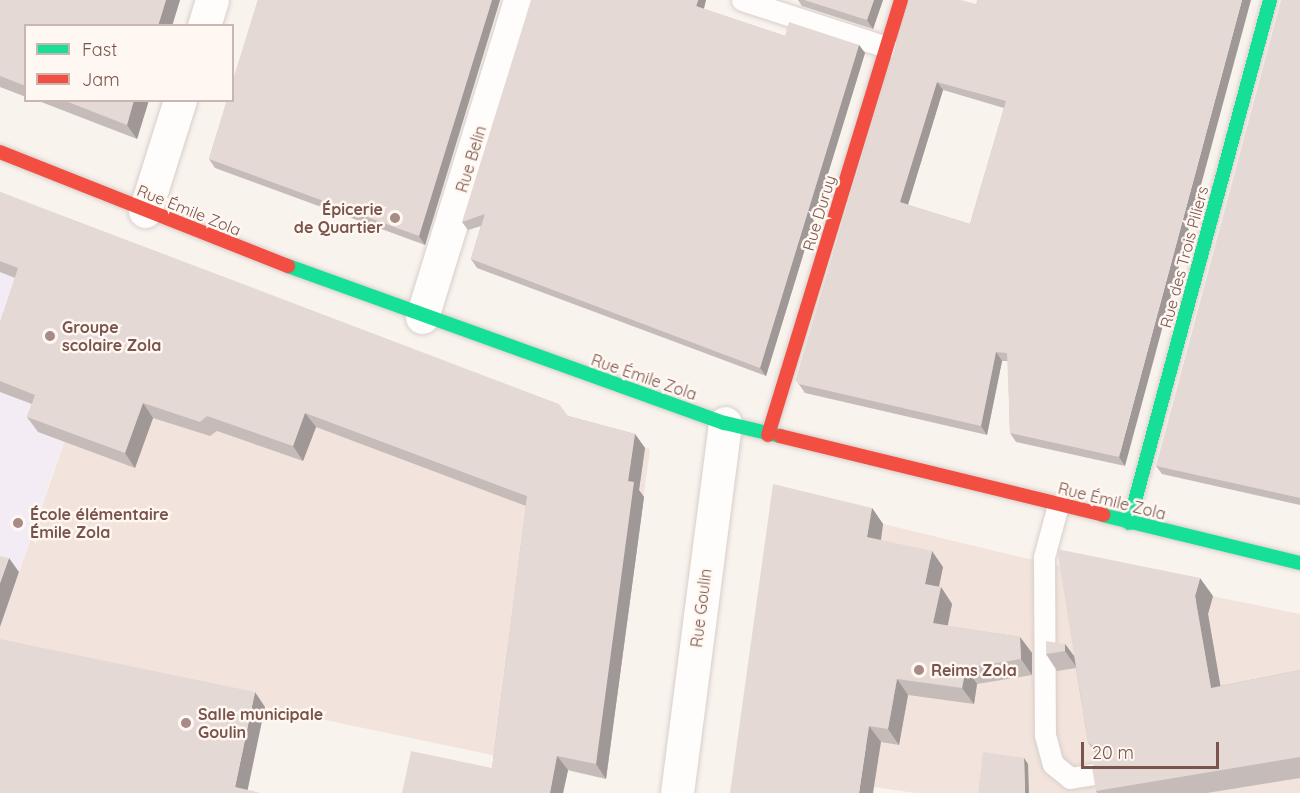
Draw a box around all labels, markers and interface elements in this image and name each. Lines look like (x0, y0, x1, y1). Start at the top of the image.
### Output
legend (24, 24, 234, 102)
text: Fast (82, 38, 117, 61)
text: Jam (82, 68, 120, 91)
street label: Rue Belin (452, 123, 490, 195)
street label: Rue Duruy (798, 173, 840, 253)
street label: Rue Émile Zola (134, 180, 244, 240)
street label: Rue des Trois Piliers (1156, 184, 1212, 330)
place label: Épicerie de Quartier (294, 199, 383, 237)
marker: Épicerie de Quartier (388, 211, 402, 225)
place label: Groupe scolaire Zola (62, 317, 161, 355)
marker: Groupe scolaire Zola (43, 329, 57, 343)
street label: Rue Émile Zola (589, 350, 699, 404)
street label: Rue Émile Zola (1056, 478, 1168, 524)
place label: École élémentaire Émile Zola (30, 504, 169, 542)
marker: École élémentaire Émile Zola (11, 516, 25, 530)
street label: Rue Goulin (687, 567, 715, 649)
place label: Reims Zola (931, 660, 1017, 680)
marker: Reims Zola (912, 663, 926, 677)
place label: Salle municipale Goulin (198, 704, 323, 742)
marker: Salle municipale Goulin (179, 716, 193, 730)
scale bar (1084, 730, 1222, 768)
text: 20 m (1092, 741, 1134, 764)

